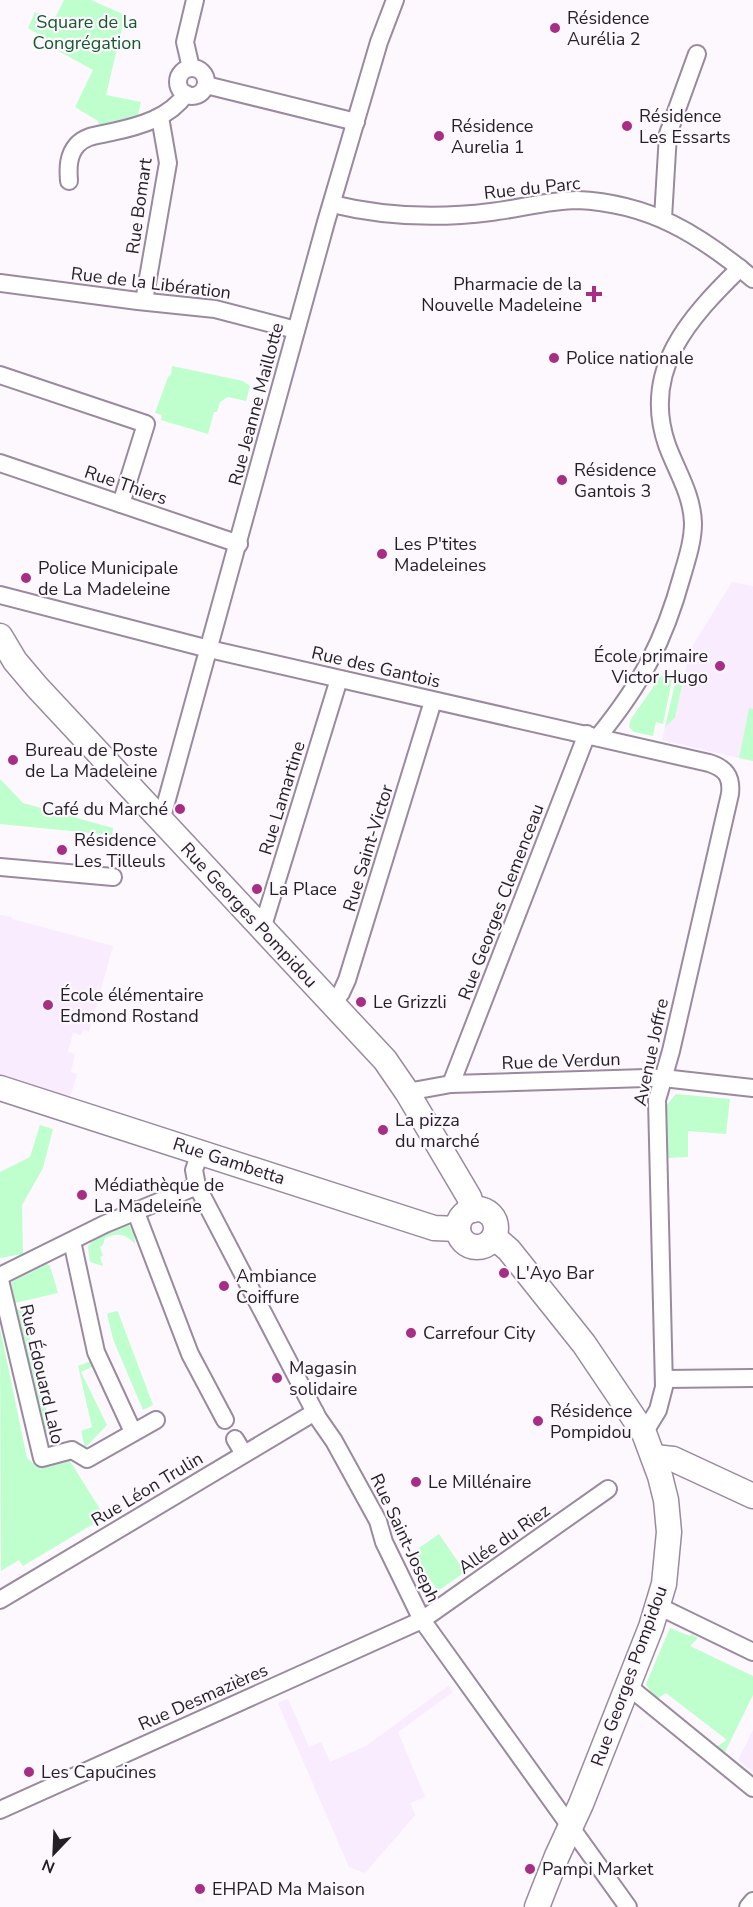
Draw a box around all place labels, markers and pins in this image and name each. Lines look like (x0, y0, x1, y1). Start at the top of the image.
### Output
place label: Résidence Aurélia 2 (567, 6, 649, 51)
marker: Résidence Aurélia 2 (548, 21, 562, 35)
place label: Résidence Les Essarts (639, 104, 731, 149)
place label: Résidence Aurelia 1 (451, 114, 533, 159)
marker: Résidence Les Essarts (620, 119, 634, 133)
marker: Résidence Aurelia 1 (432, 129, 446, 143)
place label: Pharmacie de la Nouvelle Madeleine (421, 272, 582, 317)
marker: Pharmacie de la Nouvelle Madeleine (587, 287, 601, 301)
place label: Police nationale (566, 346, 694, 370)
marker: Police nationale (547, 351, 561, 365)
place label: Résidence Gantois 3 (574, 458, 656, 503)
marker: Résidence Gantois 3 (555, 473, 569, 487)
place label: Les P'tites Madeleines (394, 532, 486, 577)
marker: Les P'tites Madeleines (375, 547, 389, 561)
place label: Police Municipale de La Madeleine (38, 556, 178, 601)
marker: Police Municipale de La Madeleine (19, 571, 33, 585)
place label: École primaire Victor Hugo (594, 644, 708, 689)
marker: École primaire Victor Hugo (713, 659, 727, 673)
place label: Bureau de Poste de La Madeleine (25, 738, 157, 783)
marker: Bureau de Poste de La Madeleine (6, 753, 20, 767)
place label: Café du Marché (42, 797, 168, 821)
marker: Café du Marché (173, 802, 187, 816)
place label: Résidence Les Tilleuls (74, 828, 166, 873)
marker: Résidence Les Tilleuls (55, 843, 69, 857)
place label: La Place (269, 877, 337, 901)
marker: La Place (250, 882, 264, 896)
place label: École élémentaire Edmond Rostand (60, 983, 204, 1028)
place label: Le Grizzli (373, 990, 447, 1014)
marker: Le Grizzli (354, 995, 368, 1009)
marker: École élémentaire Edmond Rostand (41, 998, 55, 1012)
place label: La pizza du marché (395, 1108, 480, 1153)
marker: La pizza du marché (376, 1123, 390, 1137)
place label: Médiathèque de La Madeleine (94, 1173, 224, 1218)
marker: Médiathèque de La Madeleine (75, 1188, 89, 1202)
place label: L'Ayo Bar (516, 1261, 595, 1285)
place label: Ambiance Coiffure (236, 1264, 317, 1309)
marker: L'Ayo Bar (497, 1266, 511, 1280)
marker: Ambiance Coiffure (217, 1279, 231, 1293)
place label: Carrefour City (423, 1321, 536, 1345)
marker: Carrefour City (404, 1326, 418, 1340)
place label: Magasin solidaire (289, 1356, 357, 1401)
marker: Magasin solidaire (270, 1371, 284, 1385)
place label: Résidence Pompidou (550, 1399, 632, 1444)
marker: Résidence Pompidou (531, 1414, 545, 1428)
place label: Le Millénaire (428, 1470, 531, 1494)
marker: Le Millénaire (409, 1475, 423, 1489)
place label: Les Capucines (41, 1760, 156, 1784)
marker: Les Capucines (22, 1765, 36, 1779)
place label: Pampi Market (542, 1857, 654, 1881)
marker: Pampi Market (523, 1862, 537, 1876)
place label: EHPAD Ma Maison (212, 1877, 365, 1901)
marker: EHPAD Ma Maison (193, 1882, 207, 1896)

